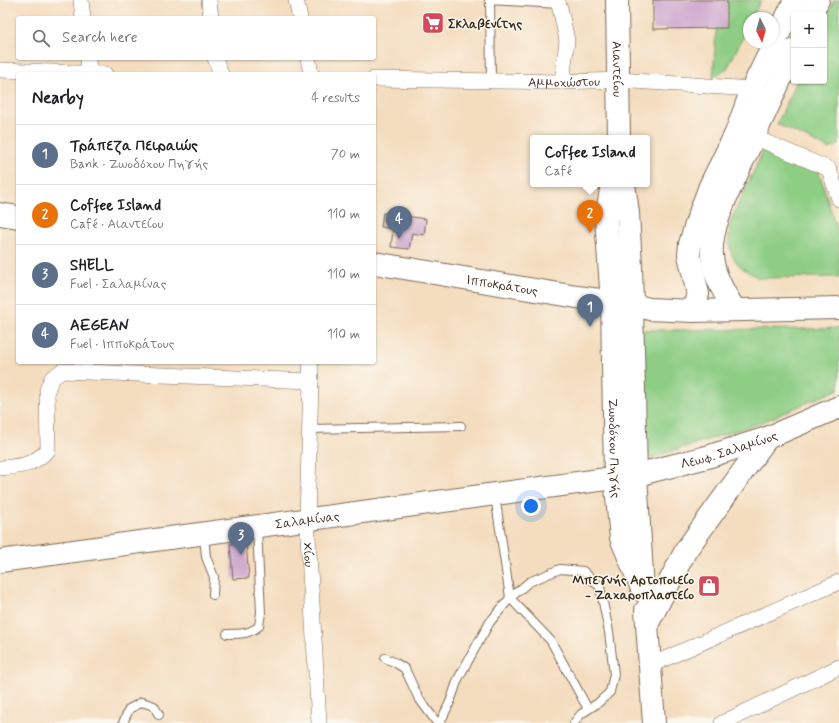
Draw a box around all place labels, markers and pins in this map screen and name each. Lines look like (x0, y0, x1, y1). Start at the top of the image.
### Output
supermarket icon: Σκλαβενίτης (420, 10, 446, 36)
place label: Σκλαβενίτης (448, 16, 522, 33)
pin: 2 (577, 200, 603, 233)
pin: 4 (386, 206, 412, 239)
pin: 1 (577, 294, 603, 327)
pin: 3 (228, 522, 254, 555)
place label: Μπεγνής Αρτοποιείο - Ζαχαροπλαστείο (572, 572, 694, 604)
shop icon: Μπεγνής Αρτοποιείο - Ζαχαροπλαστείο (696, 573, 722, 599)

